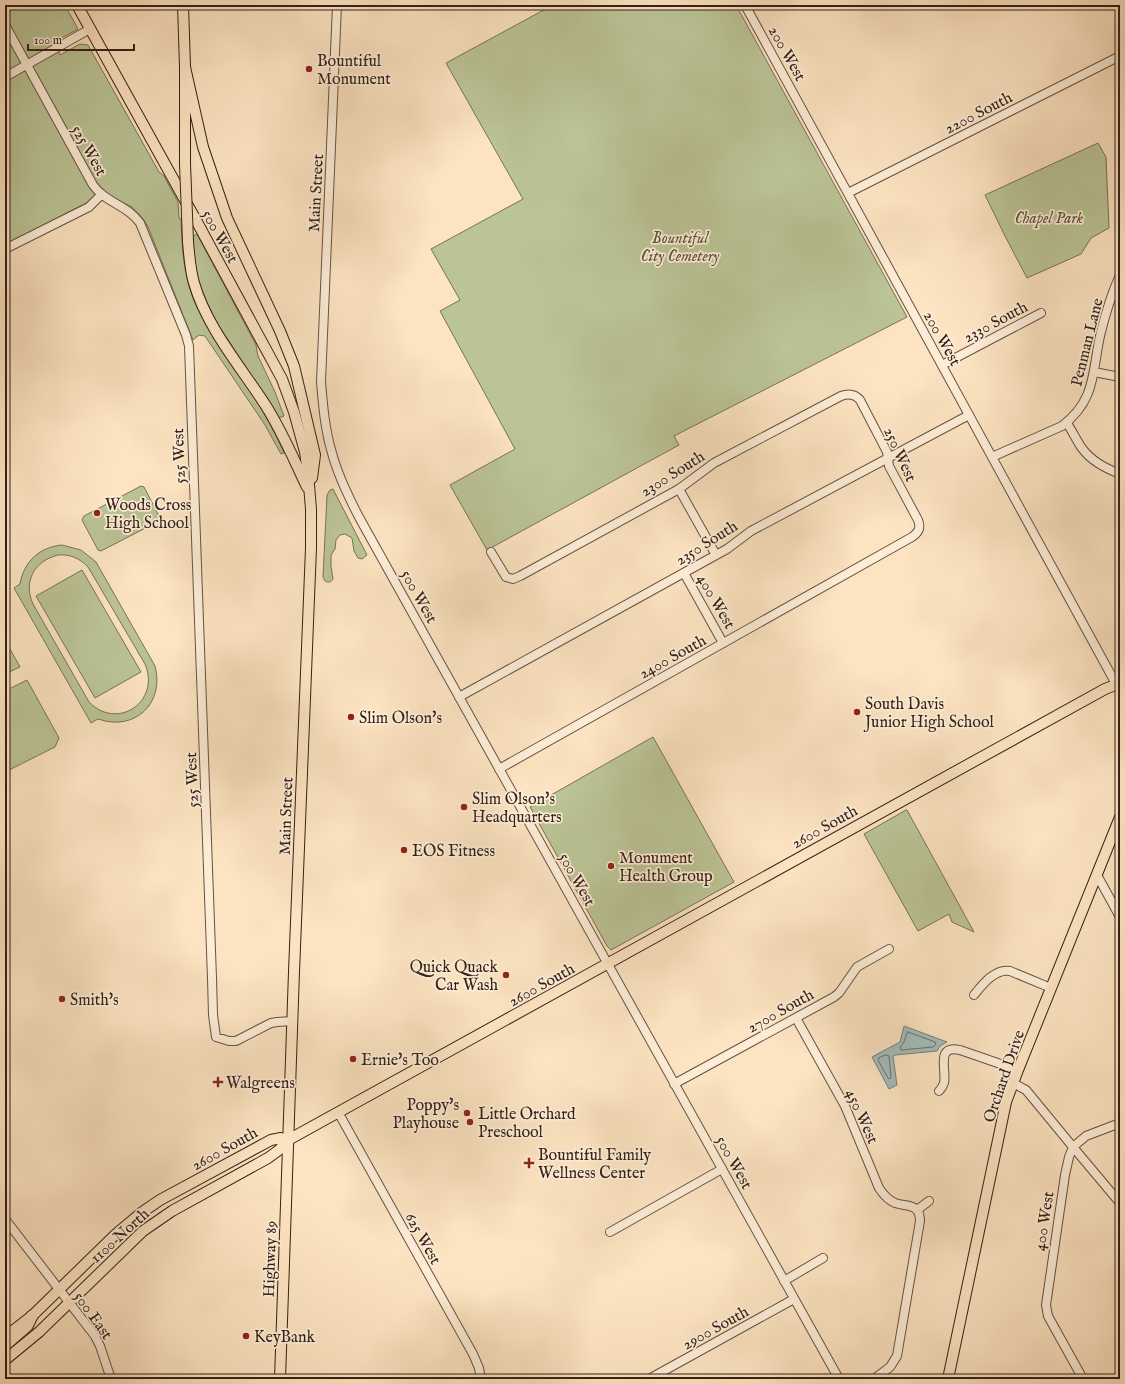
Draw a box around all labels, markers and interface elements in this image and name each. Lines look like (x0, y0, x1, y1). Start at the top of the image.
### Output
street label: 200 West (763, 23, 810, 85)
scale bar (28, 26, 134, 52)
text: 100 m (34, 33, 62, 48)
place label: Bountiful Monument (317, 52, 391, 90)
marker: Bountiful Monument (304, 64, 314, 74)
street label: 2200 South (942, 88, 1017, 139)
street label: 525 West (66, 122, 111, 180)
street label: Main Street (305, 153, 329, 233)
street label: 500 West (196, 207, 242, 268)
park label: Chapel Park (1015, 209, 1084, 229)
park label: Bountiful City Cemetery (641, 229, 720, 267)
street label: Penman Lane (1067, 296, 1109, 389)
street label: 2330 South (960, 297, 1032, 348)
street label: 200 West (918, 308, 965, 370)
street label: 250 West (878, 424, 920, 486)
street label: 525 West (169, 427, 191, 484)
street label: 2300 South (637, 447, 709, 502)
place label: Woods Cross High School (105, 496, 192, 534)
marker: Woods Cross High School (92, 508, 102, 518)
street label: 2350 South (672, 517, 742, 571)
street label: 500 West (395, 567, 441, 628)
street label: 400 West (692, 571, 739, 633)
street label: 2400 South (636, 631, 710, 684)
place label: South Davis Junior High School (863, 695, 994, 733)
marker: South Davis Junior High School (852, 707, 862, 717)
place label: Slim Olson's (359, 709, 442, 729)
marker: Slim Olson's (346, 712, 356, 722)
street label: 525 West (182, 751, 204, 808)
street label: Main Street (276, 776, 298, 855)
place label: Slim Olson's Headquarters (472, 790, 562, 828)
street label: 2600 South (788, 801, 862, 854)
marker: Slim Olson's Headquarters (459, 802, 469, 812)
place label: EOS Fitness (412, 842, 495, 862)
marker: EOS Fitness (399, 845, 409, 855)
place label: Monument Health Group (619, 849, 713, 887)
street label: 500 West (553, 850, 599, 911)
marker: Monument Health Group (606, 861, 616, 871)
place label: Quick Quack Car Wash (410, 958, 498, 996)
street label: 2600 South (505, 959, 579, 1012)
marker: Quick Quack Car Wash (501, 970, 511, 980)
street label: 2700 South (744, 985, 818, 1038)
place label: Smith's (70, 991, 119, 1011)
marker: Smith's (57, 994, 67, 1004)
street label: Orchard Drive (980, 1028, 1030, 1126)
place label: Ernie's Too (361, 1051, 439, 1071)
marker: Ernie's Too (348, 1054, 358, 1064)
place label: Walgreens (226, 1074, 295, 1094)
marker: Walgreens (213, 1077, 223, 1087)
street label: 450 West (840, 1086, 882, 1148)
place label: Poppy's Playhouse (393, 1096, 459, 1134)
place label: Little Orchard Preschool (478, 1105, 576, 1143)
marker: Poppy's Playhouse (462, 1108, 472, 1118)
marker: Little Orchard Preschool (465, 1117, 475, 1127)
street label: 2600 South (188, 1123, 262, 1176)
street label: 500 West (710, 1133, 756, 1194)
place label: Bountiful Family Wellness Center (538, 1146, 651, 1184)
marker: Bountiful Family Wellness Center (523, 1157, 535, 1169)
street label: 400 West (1030, 1190, 1060, 1252)
street label: 1100 North (87, 1204, 154, 1268)
street label: 625 West (400, 1209, 445, 1269)
street label: Highway 89 (260, 1220, 282, 1298)
street label: 500 East (69, 1288, 116, 1344)
street label: 2900 South (679, 1302, 753, 1355)
place label: KeyBank (254, 1328, 315, 1348)
marker: KeyBank (241, 1331, 251, 1341)

